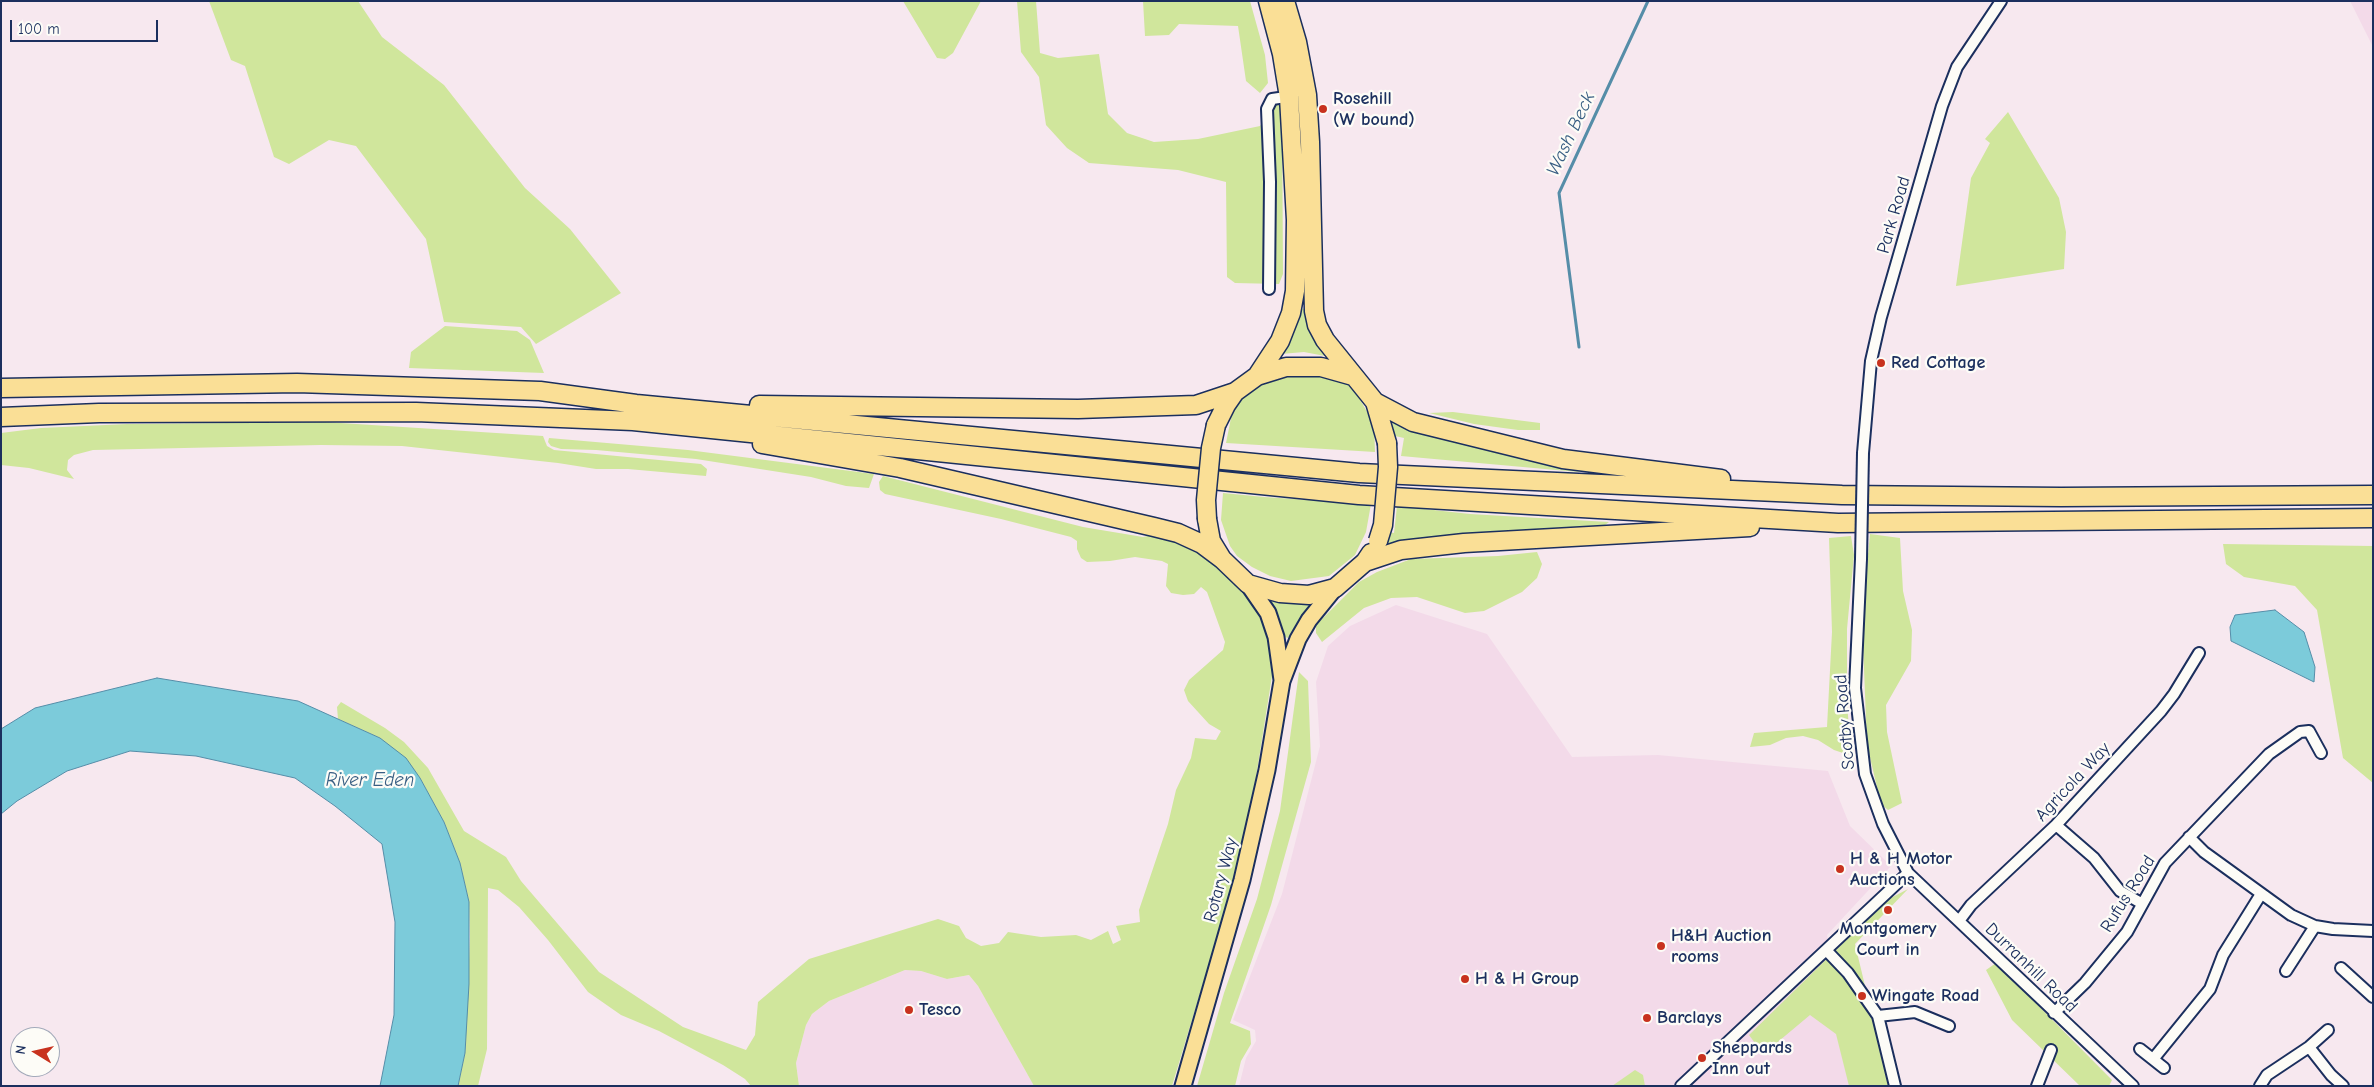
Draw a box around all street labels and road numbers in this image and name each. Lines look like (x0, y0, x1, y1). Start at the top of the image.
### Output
street label: Park Road (1873, 174, 1915, 256)
street label: Scotby Road (1830, 673, 1860, 771)
street label: Agricola Way (2031, 738, 2115, 826)
street label: Rotary Way (1199, 835, 1243, 925)
street label: Rufus Road (2096, 852, 2160, 936)
street label: Durranhill Road (1980, 918, 2082, 1018)

